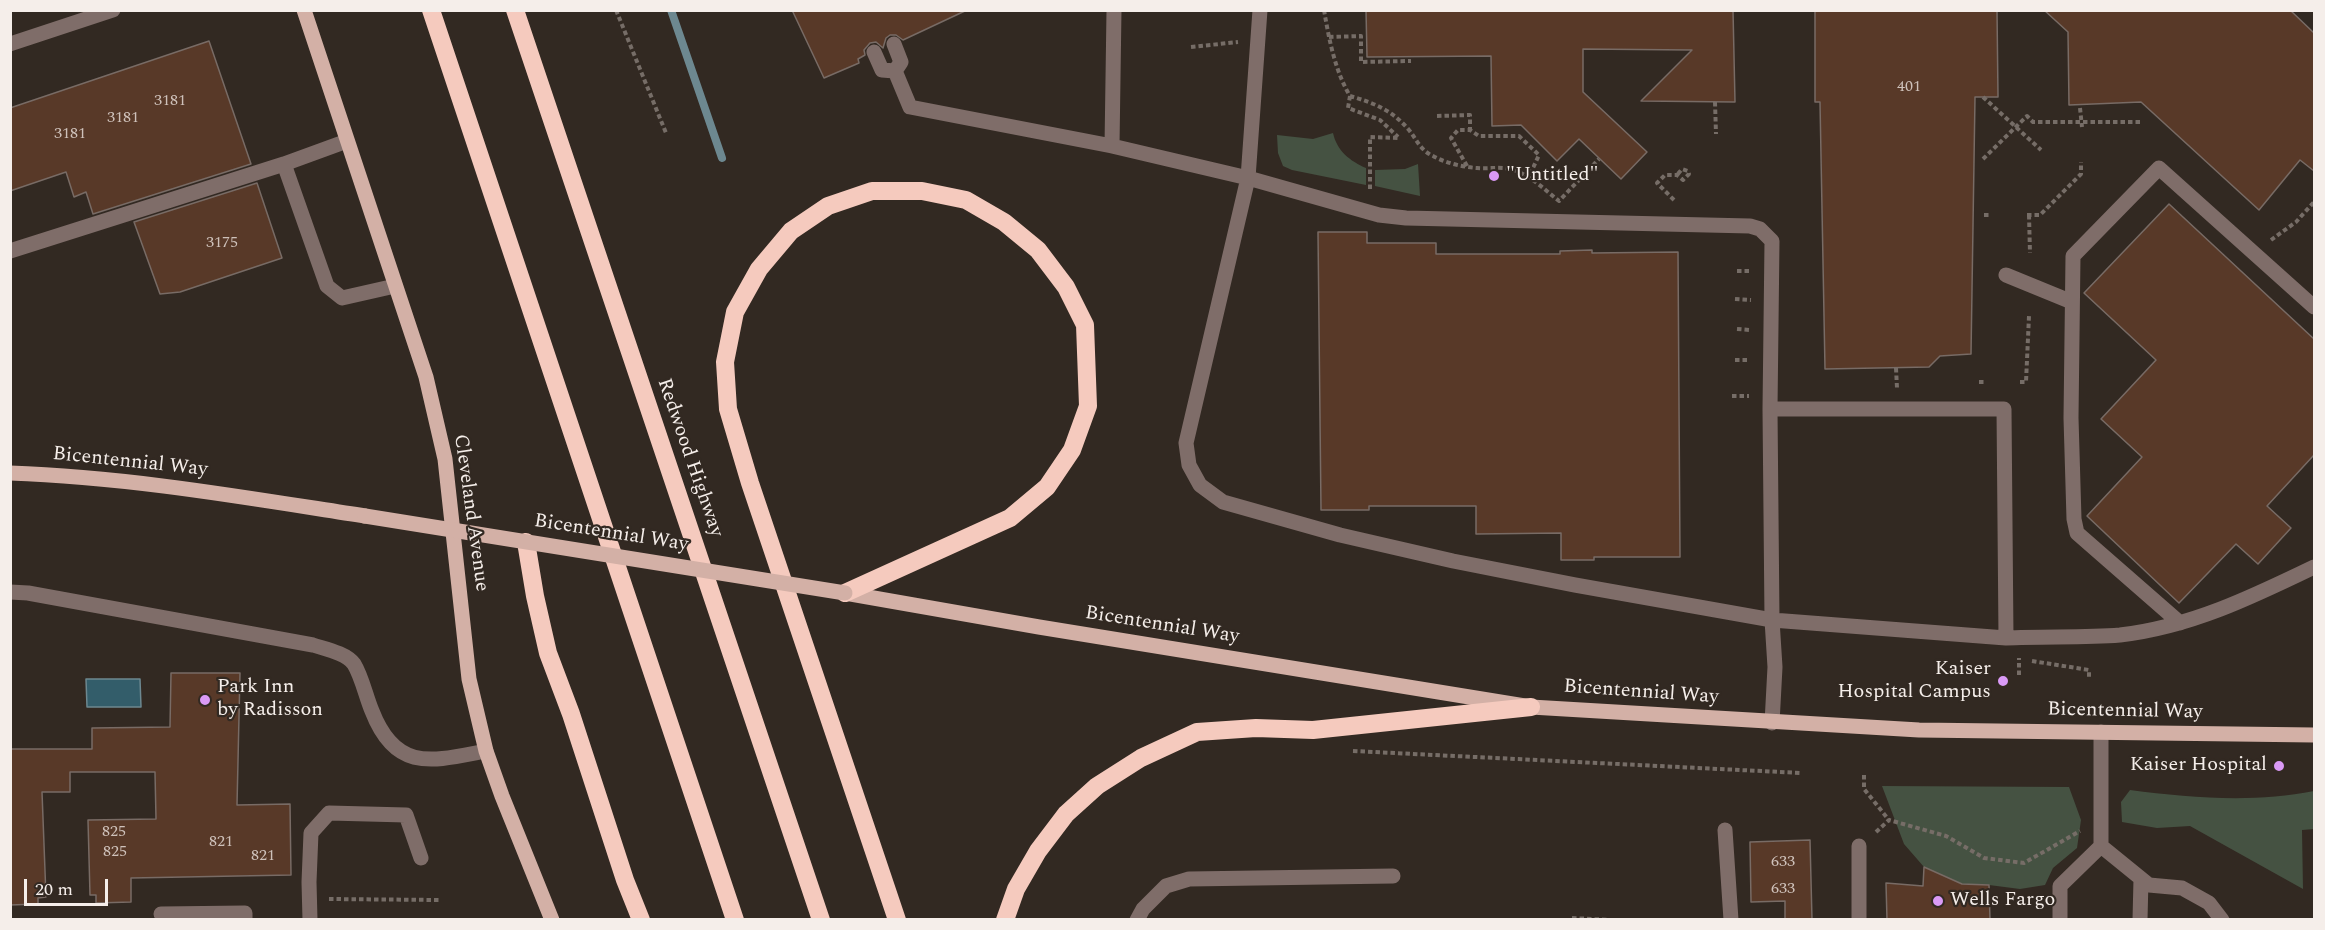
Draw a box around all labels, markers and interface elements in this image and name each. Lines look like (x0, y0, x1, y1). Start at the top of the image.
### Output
house number: 401 (1897, 78, 1921, 98)
house number: 3181 (154, 92, 186, 112)
house number: 3181 (107, 109, 139, 129)
house number: 3181 (54, 125, 86, 145)
place label: "Untitled" (1506, 164, 1599, 188)
marker: "Untitled" (1487, 169, 1501, 183)
house number: 3175 (206, 234, 238, 254)
street label: Redwood Highway (651, 376, 727, 540)
street label: Cleveland Avenue (447, 433, 493, 593)
street label: Bicentennial Way (51, 443, 209, 483)
street label: Bicentennial Way (532, 510, 690, 558)
street label: Bicentennial Way (1083, 602, 1241, 650)
place label: Kaiser Hospital Campus (1837, 658, 1991, 705)
marker: Kaiser Hospital Campus (1996, 674, 2010, 688)
place label: Park Inn by Radisson (217, 676, 323, 723)
street label: Bicentennial Way (1563, 676, 1719, 710)
marker: Park Inn by Radisson (198, 693, 212, 707)
street label: Bicentennial Way (2047, 699, 2203, 725)
place label: Kaiser Hospital (2130, 754, 2267, 778)
marker: Kaiser Hospital (2272, 759, 2286, 773)
house number: 825 (102, 823, 126, 843)
house number: 821 (209, 833, 233, 853)
house number: 825 (103, 843, 127, 863)
house number: 821 (251, 847, 275, 867)
house number: 633 (1771, 853, 1795, 873)
scale bar (27, 867, 111, 905)
text: 20 m (35, 876, 73, 903)
house number: 633 (1771, 880, 1795, 900)
place label: Wells Fargo (1950, 889, 2055, 913)
marker: Wells Fargo (1931, 894, 1945, 908)

